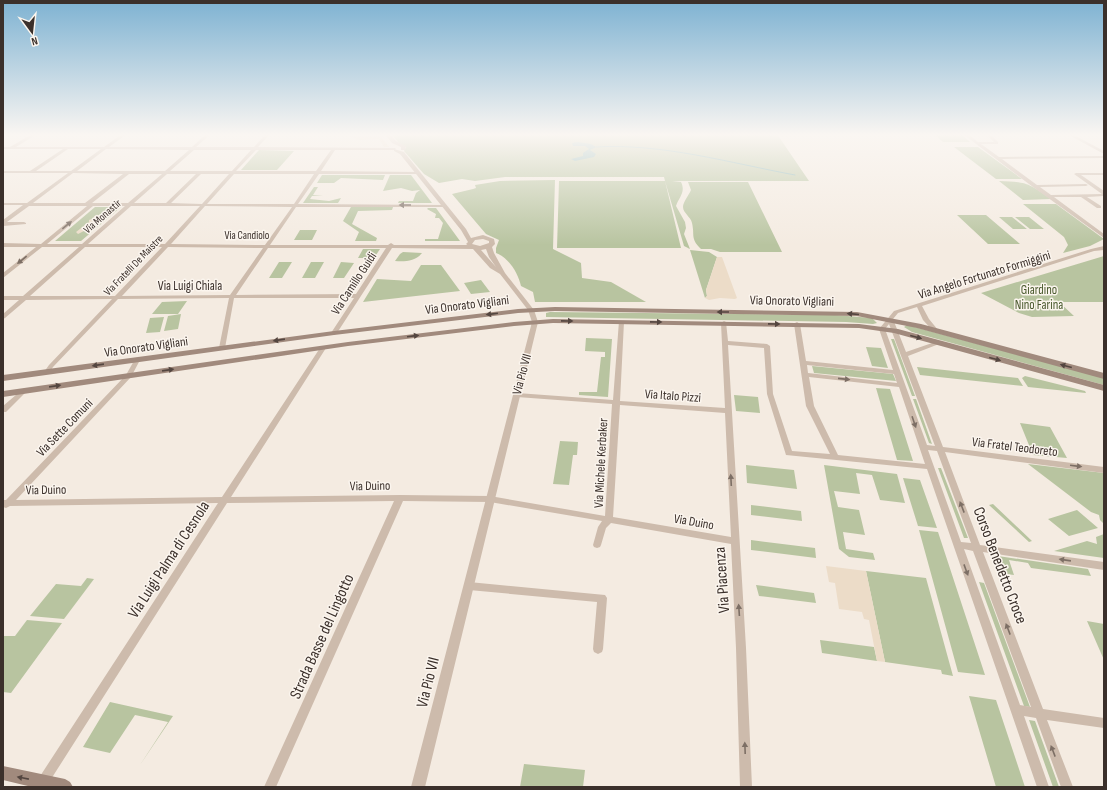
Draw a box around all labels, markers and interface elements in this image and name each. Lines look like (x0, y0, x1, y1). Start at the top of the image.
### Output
north arrow (12, 12, 52, 52)
text: N (30, 34, 39, 48)
street label: Via Monastir (81, 197, 124, 236)
one-way arrow (398, 202, 411, 208)
one-way arrow (61, 220, 72, 229)
street label: Via Candiolo (225, 229, 270, 242)
street label: Via Fratelli De Maistre (101, 232, 166, 298)
street label: Via Angelo Fortunato Formiggini (916, 247, 1052, 303)
street label: Via Camillo Guidi (328, 249, 380, 318)
one-way arrow (17, 256, 27, 265)
street label: Via Luigi Chiala (158, 278, 222, 294)
park label: Giardino Nino Farina (1015, 282, 1063, 313)
street label: Via Onorato Vigliani (424, 292, 510, 318)
street label: Via Onorato Vigliani (750, 292, 834, 310)
one-way arrow (716, 309, 729, 315)
one-way arrow (486, 311, 498, 317)
one-way arrow (847, 311, 859, 317)
one-way arrow (561, 318, 574, 324)
one-way arrow (650, 319, 662, 326)
one-way arrow (768, 321, 781, 327)
street label: Via Onorato Vigliani (103, 333, 189, 361)
one-way arrow (407, 333, 420, 339)
one-way arrow (910, 334, 922, 340)
one-way arrow (273, 337, 285, 343)
street label: Via Pio VII (509, 352, 535, 397)
one-way arrow (990, 356, 1002, 362)
one-way arrow (92, 362, 104, 368)
one-way arrow (1060, 363, 1072, 369)
one-way arrow (162, 367, 174, 373)
one-way arrow (838, 376, 850, 382)
one-way arrow (49, 383, 61, 389)
street label: Via Italo Pizzi (644, 386, 702, 406)
street label: Via Sette Comuni (33, 395, 96, 460)
one-way arrow (911, 416, 917, 428)
street label: Via Michele Kerbaker (591, 417, 611, 508)
street label: Via Fratel Teodoreto (971, 434, 1059, 460)
one-way arrow (1070, 463, 1083, 469)
one-way arrow (728, 474, 735, 486)
street label: Via Duino (350, 478, 390, 494)
street label: Via Duino (26, 482, 66, 498)
street label: Via Luigi Palma di Cesnola (124, 498, 214, 622)
one-way arrow (959, 500, 965, 512)
street label: Corso Benedetto Croce (969, 504, 1031, 627)
street label: Via Duino (672, 511, 715, 533)
street label: Via Piacenza (711, 546, 734, 614)
one-way arrow (1059, 557, 1071, 563)
one-way arrow (963, 564, 969, 576)
street label: Strada Basse del Lingotto (286, 571, 358, 702)
one-way arrow (735, 604, 742, 616)
one-way arrow (1005, 622, 1011, 634)
street label: Via Pio VII (413, 655, 444, 710)
one-way arrow (742, 741, 748, 754)
one-way arrow (1049, 744, 1055, 756)
one-way arrow (16, 774, 29, 780)

